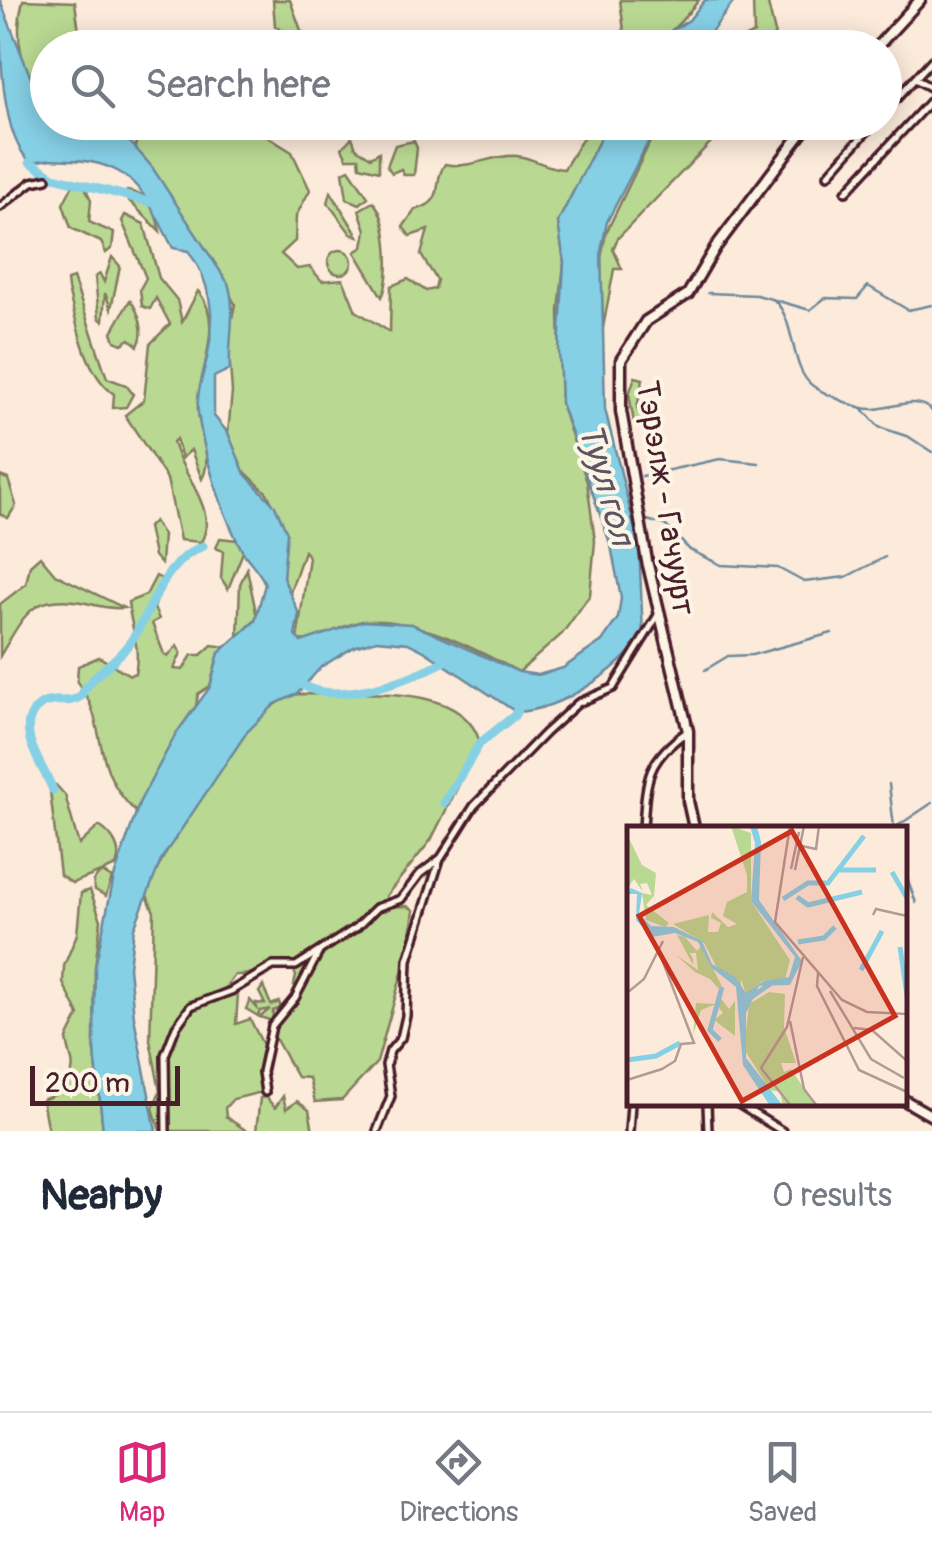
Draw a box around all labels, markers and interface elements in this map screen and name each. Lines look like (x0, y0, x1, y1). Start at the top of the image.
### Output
search box (30, 30, 902, 140)
icon: search (65, 58, 120, 113)
text: Search here (145, 61, 331, 109)
street label: Тэрэлж - Гачуурт (627, 378, 703, 618)
water label: Туул гол (568, 418, 645, 553)
inset map (627, 826, 907, 1106)
scale bar (30, 1061, 180, 1106)
text: 200 m (45, 1066, 130, 1101)
text: Nearby (40, 1170, 162, 1222)
text: 0 results (772, 1176, 892, 1216)
tab: Map (115, 1435, 170, 1530)
tab: Directions (399, 1435, 518, 1530)
tab: Saved (748, 1435, 817, 1530)

